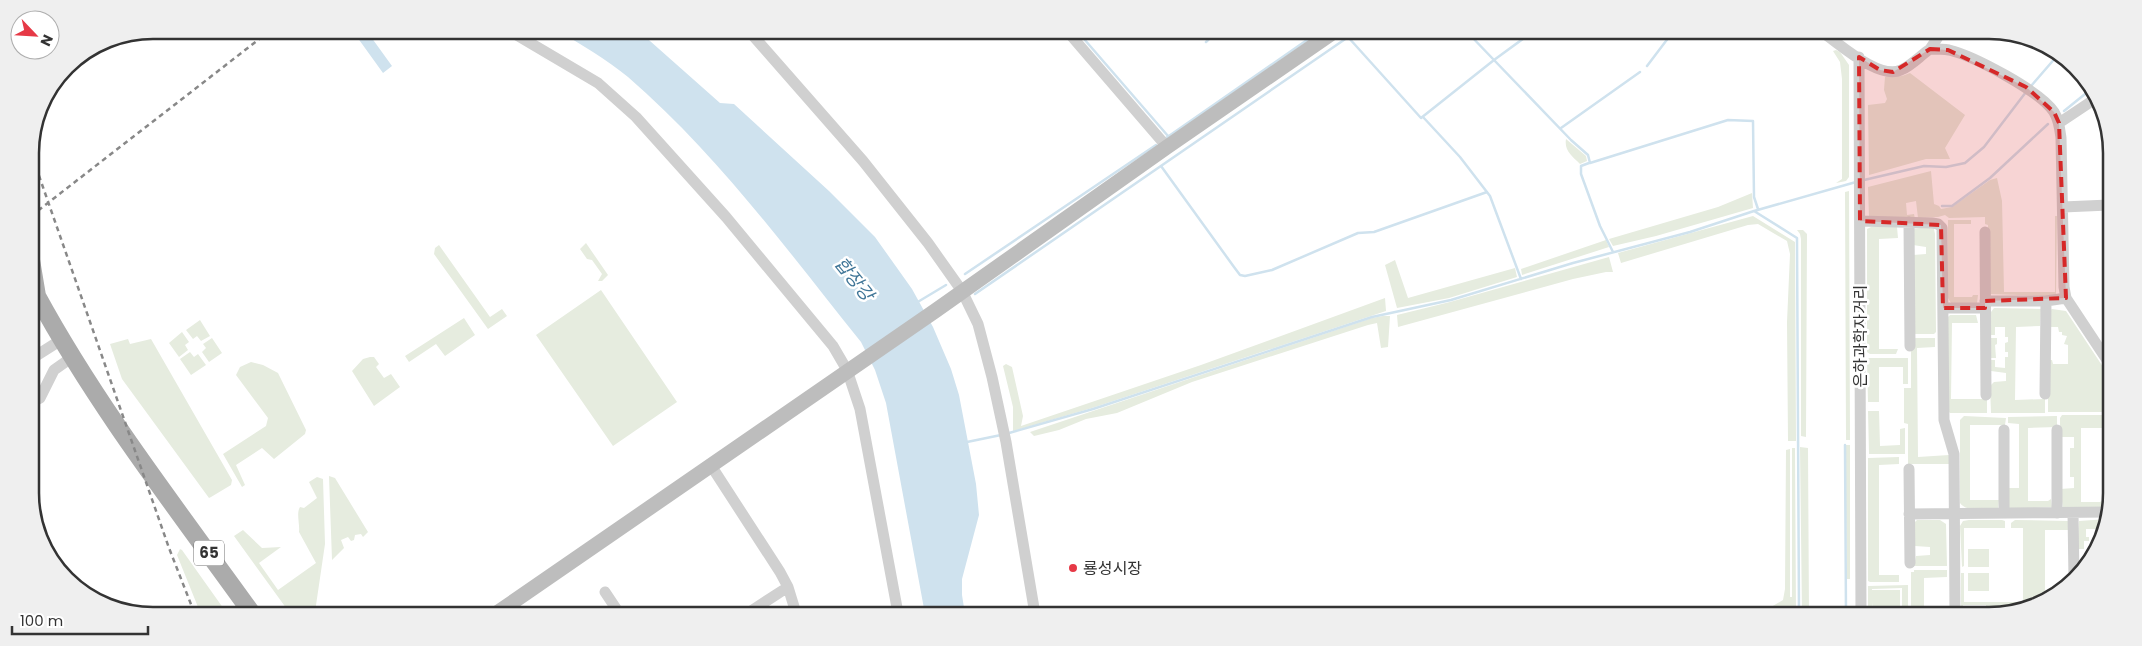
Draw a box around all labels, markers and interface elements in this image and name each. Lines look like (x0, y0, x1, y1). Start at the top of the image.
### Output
north arrow (10, 10, 60, 60)
text: N (35, 31, 58, 49)
water label: 합장강 (829, 252, 881, 308)
street label: 은하과학자거리 (1849, 284, 1872, 388)
road number: 65 (194, 540, 224, 566)
place label: 룡성시장 (1083, 557, 1142, 580)
marker: 룡성시장 (1067, 562, 1079, 574)
scale bar (12, 604, 149, 636)
text: 100 m (20, 610, 63, 631)

